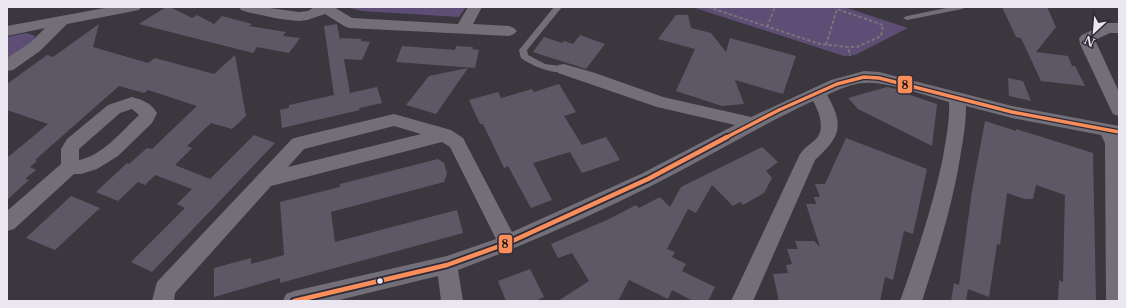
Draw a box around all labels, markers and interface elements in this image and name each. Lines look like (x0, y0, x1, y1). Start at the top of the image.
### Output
north arrow (1074, 12, 1114, 52)
text: N (1081, 32, 1097, 50)
line badge: 8 (897, 75, 913, 94)
text: 8 (902, 78, 909, 92)
line badge: 8 (498, 234, 513, 254)
text: 8 (502, 237, 509, 251)
unlabelled marker (375, 276, 385, 286)

